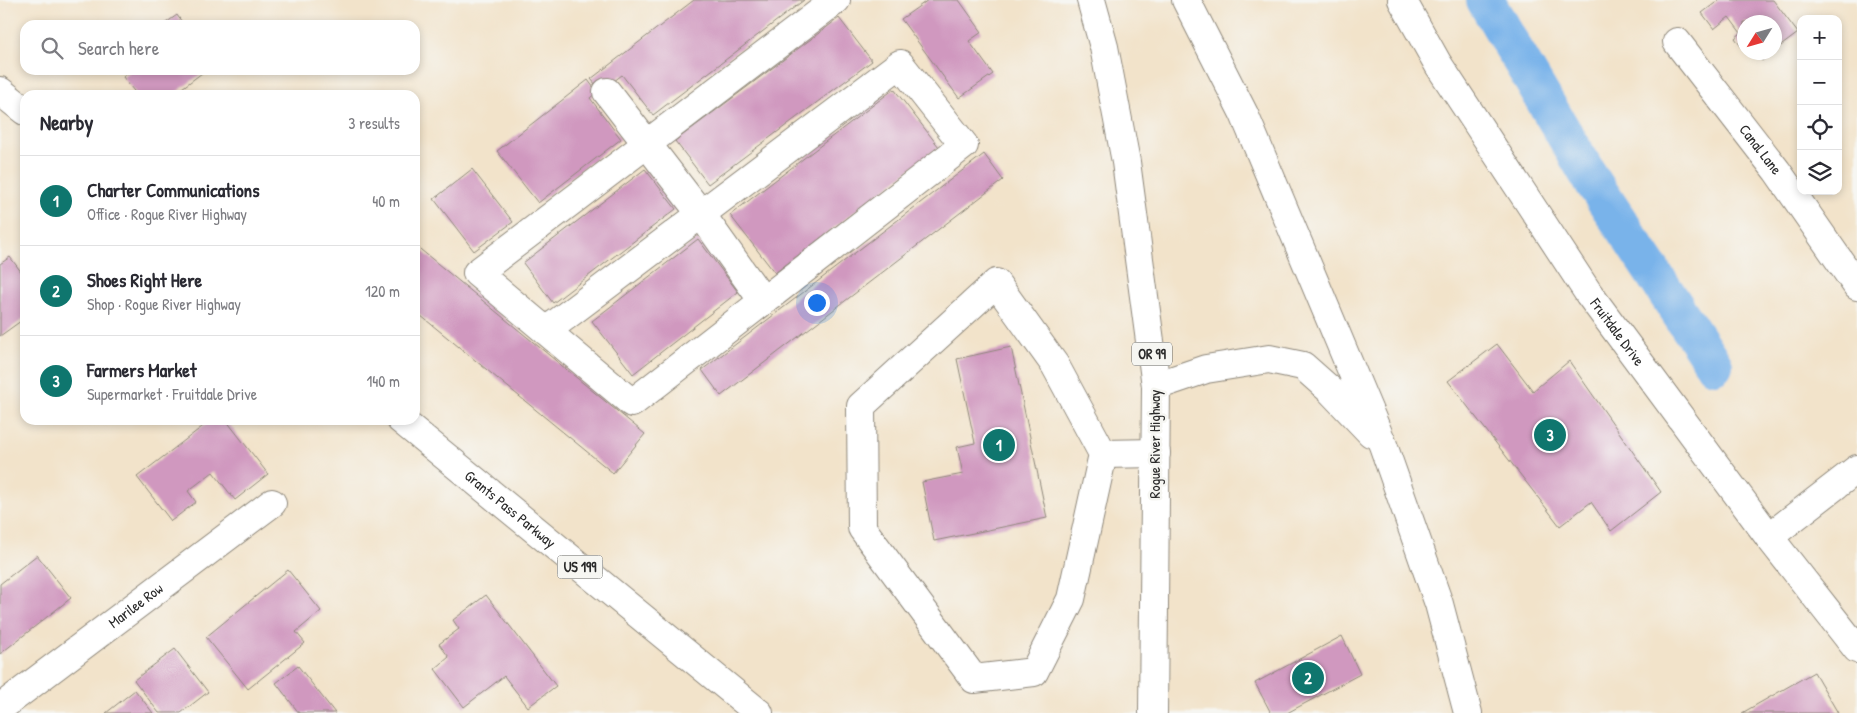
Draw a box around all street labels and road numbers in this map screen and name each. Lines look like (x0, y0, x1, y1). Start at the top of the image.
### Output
street label: Canal Lane (1734, 120, 1787, 179)
street label: Fruitdale Drive (1585, 293, 1650, 370)
road number: OR 99 (1132, 342, 1172, 366)
street label: Rogue River Highway (1144, 390, 1165, 498)
street label: Grants Pass Parkway (460, 465, 561, 553)
road number: US 199 (558, 556, 602, 578)
street label: Marilee Row (104, 578, 167, 633)

